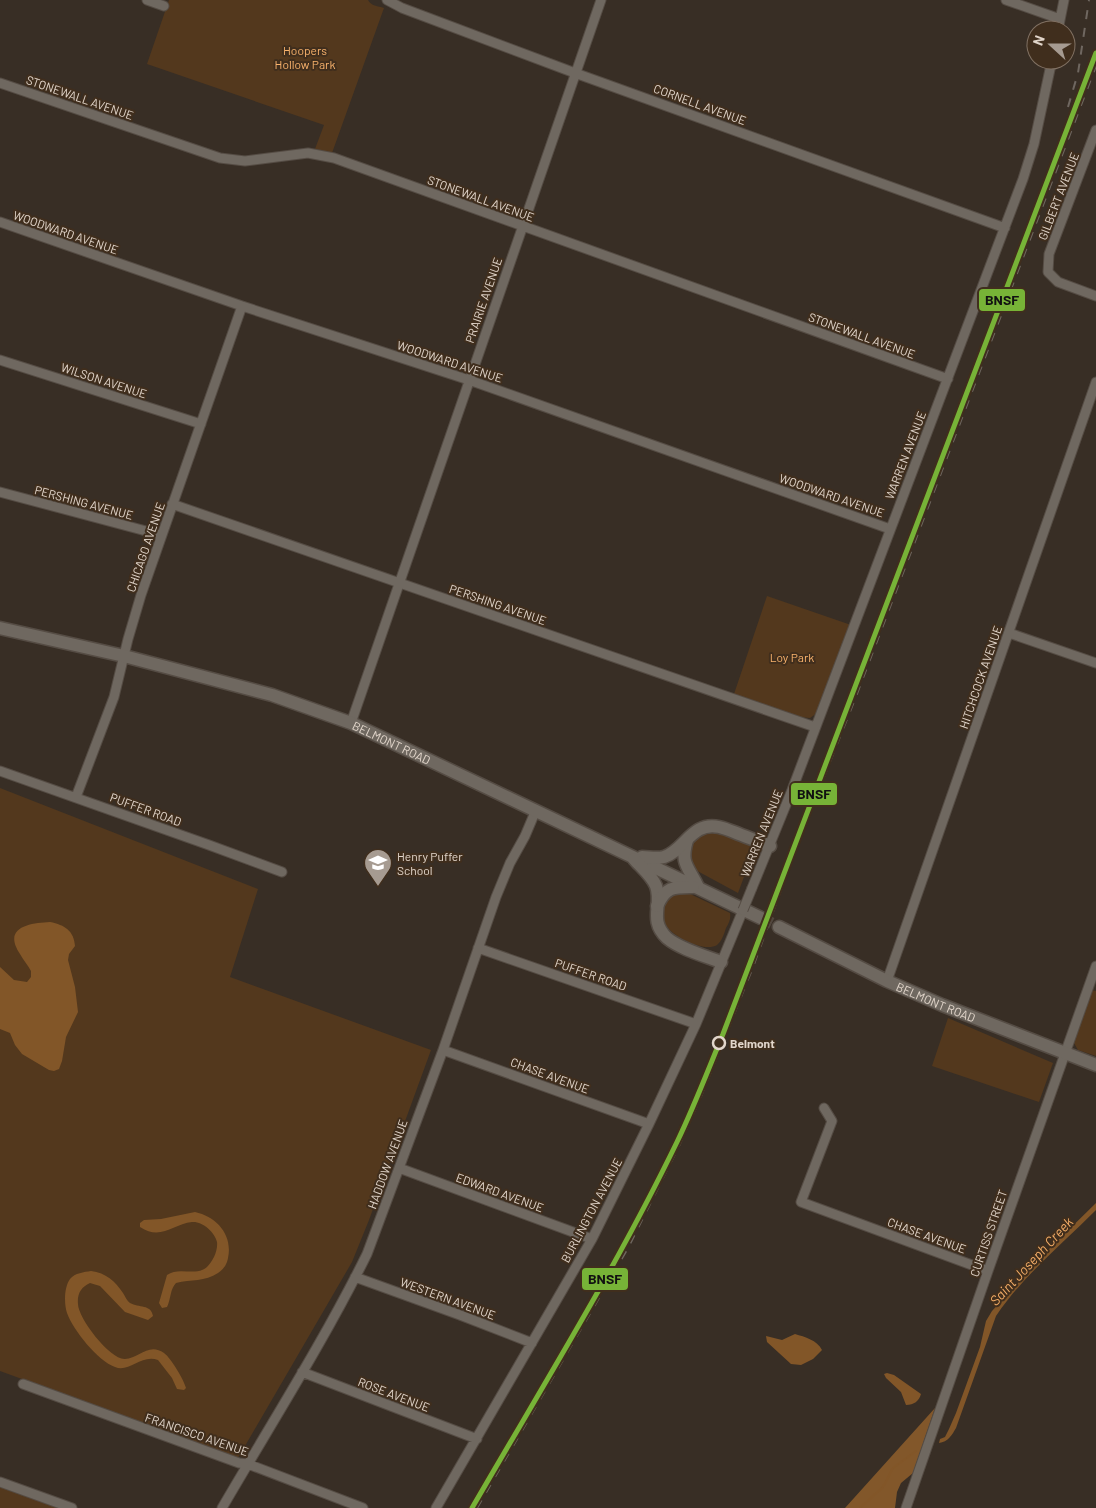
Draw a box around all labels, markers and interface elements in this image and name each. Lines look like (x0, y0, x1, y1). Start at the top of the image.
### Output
north arrow (1026, 20, 1076, 70)
text: N (1029, 33, 1048, 48)
park label: Hoopers Hollow Park (275, 43, 335, 71)
street label: STONEWALL AVENUE (24, 72, 136, 122)
street label: CORNELL AVENUE (652, 81, 748, 127)
street label: GILBERT AVENUE (1035, 150, 1081, 242)
street label: STONEWALL AVENUE (426, 172, 536, 224)
street label: WOODWARD AVENUE (12, 207, 120, 257)
street label: PRAIRIE AVENUE (462, 255, 504, 345)
line badge: BNSF (978, 288, 1026, 312)
text: BNSF (985, 291, 1019, 308)
street label: STONEWALL AVENUE (807, 309, 917, 361)
street label: WOODWARD AVENUE (395, 337, 505, 385)
street label: WILSON AVENUE (59, 360, 149, 400)
street label: WARREN AVENUE (882, 409, 928, 501)
street label: WOODWARD AVENUE (778, 470, 886, 520)
street label: PERSHING AVENUE (33, 482, 135, 522)
street label: CHICAGO AVENUE (123, 500, 167, 594)
street label: PERSHING AVENUE (448, 581, 548, 627)
street label: HITCHCOCK AVENUE (956, 624, 1004, 730)
park label: Loy Park (770, 650, 814, 664)
street label: BELMONT ROAD (350, 718, 433, 767)
line badge: BNSF (790, 782, 838, 806)
text: BNSF (797, 785, 831, 802)
street label: WARREN AVENUE (737, 787, 785, 879)
street label: PUFFER ROAD (108, 790, 184, 828)
school or university icon: Henry Puffer School (363, 848, 393, 887)
place label: Henry Puffer School (397, 849, 463, 877)
street label: PUFFER ROAD (553, 955, 629, 993)
street label: BELMONT ROAD (894, 979, 978, 1024)
marker: Belmont (712, 1036, 726, 1050)
place label: Belmont (730, 1036, 775, 1050)
street label: CHASE AVENUE (509, 1054, 591, 1096)
street label: HADDOW AVENUE (364, 1117, 410, 1211)
street label: BURLINGTON AVENUE (558, 1155, 624, 1265)
street label: EDWARD AVENUE (454, 1170, 546, 1214)
street label: CURTISS STREET (967, 1188, 1009, 1278)
water label: Saint Joseph Creek (986, 1213, 1076, 1309)
street label: CHASE AVENUE (886, 1214, 968, 1256)
line badge: BNSF (581, 1267, 629, 1291)
text: BNSF (588, 1270, 622, 1287)
street label: WESTERN AVENUE (398, 1274, 498, 1322)
street label: ROSE AVENUE (356, 1374, 432, 1414)
street label: FRANCISCO AVENUE (143, 1410, 251, 1458)

